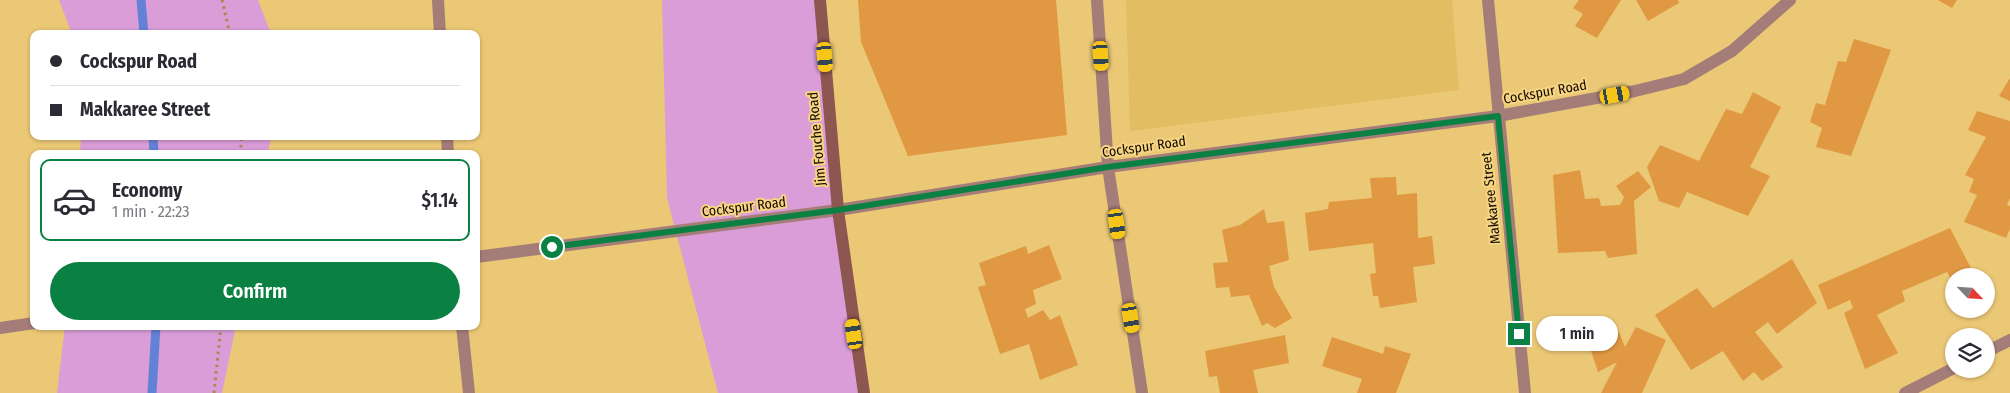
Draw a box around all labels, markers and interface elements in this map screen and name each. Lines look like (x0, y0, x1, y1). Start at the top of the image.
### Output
car (816, 41, 833, 73)
car (1092, 41, 1109, 71)
text: Cockspur Road (80, 50, 197, 73)
street label: Cockspur Road (1502, 76, 1588, 108)
car (1598, 85, 1631, 105)
street label: Jim Fouche Road (804, 91, 830, 187)
text: Makkaree Street (80, 98, 210, 121)
street label: Cockspur Road (1101, 133, 1187, 161)
street label: Makkaree Street (1478, 151, 1504, 245)
icon: car (52, 178, 97, 223)
text: Economy (112, 179, 182, 202)
text: $1.14 (421, 189, 458, 212)
street label: Cockspur Road (701, 193, 787, 221)
text: 1 min · 22:23 (112, 202, 189, 221)
car (1107, 208, 1126, 240)
route start (541, 236, 563, 258)
button: Confirm (50, 262, 460, 320)
north arrow (1945, 268, 1995, 318)
map controls (1945, 268, 1995, 378)
car (1121, 302, 1140, 334)
callout: 1 min (1536, 316, 1619, 352)
car (844, 318, 863, 350)
route end (1508, 323, 1530, 345)
text: 1 min (1560, 324, 1594, 343)
button: layers (1945, 328, 1995, 378)

